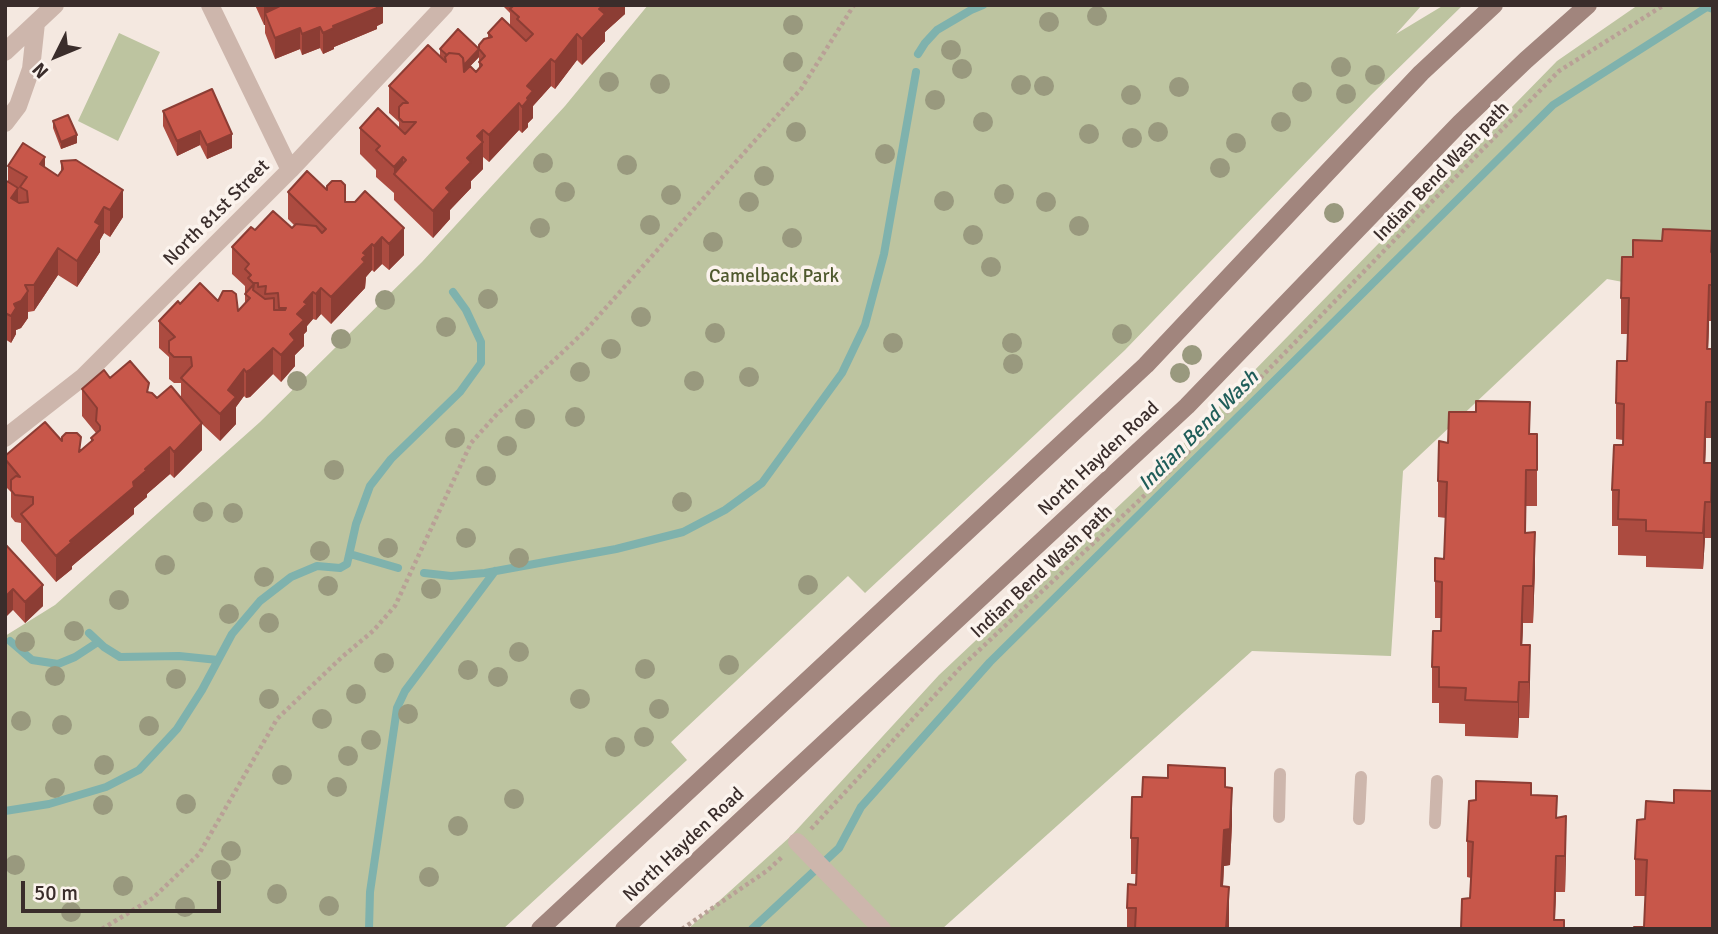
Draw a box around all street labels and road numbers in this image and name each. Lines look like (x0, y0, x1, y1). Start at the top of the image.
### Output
street label: Indian Bend Wash path (1369, 97, 1515, 247)
street label: North 81st Street (159, 155, 275, 271)
street label: North Hayden Road (1034, 397, 1164, 521)
street label: Indian Bend Wash path (966, 500, 1118, 644)
street label: North Hayden Road (619, 783, 749, 907)

